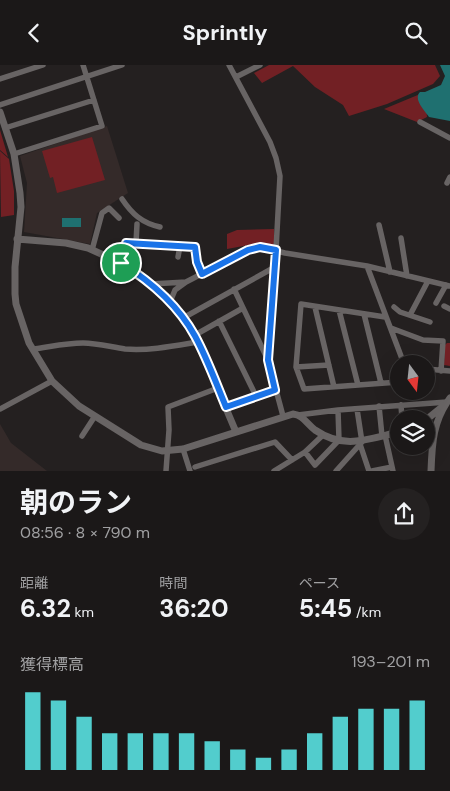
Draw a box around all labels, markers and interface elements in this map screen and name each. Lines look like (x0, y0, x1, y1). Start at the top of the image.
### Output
text: Sprintly (183, 18, 268, 47)
icon: back (20, 19, 48, 47)
icon: search (402, 19, 430, 47)
pin (100, 242, 142, 284)
icon: arrive (107, 249, 135, 277)
north arrow (390, 355, 435, 400)
map controls (390, 355, 435, 455)
button: layers (390, 410, 435, 455)
text: 朝のラン (20, 484, 132, 521)
button: share (378, 488, 430, 540)
text: 08:56 · 8 × 790 m (20, 522, 150, 543)
text: 距離 (20, 574, 48, 592)
text: 時間 (159, 574, 187, 592)
text: ペース (299, 574, 340, 592)
text: 6.32 (20, 592, 71, 625)
text: 36:20 (159, 592, 229, 625)
text: 5:45 (299, 592, 352, 625)
text: km (71, 603, 94, 621)
text: /km (352, 603, 381, 621)
text: 193–201 m (352, 651, 430, 672)
text: 獲得標高 (20, 654, 84, 675)

